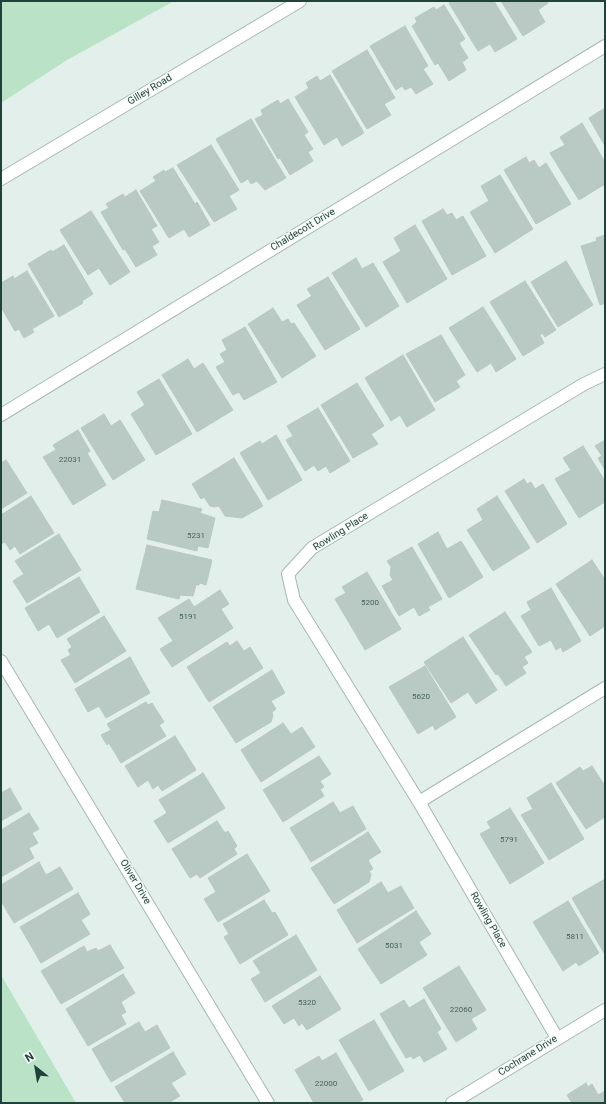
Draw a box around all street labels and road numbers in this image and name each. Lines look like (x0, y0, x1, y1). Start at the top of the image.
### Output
street label: Gilley Road (126, 72, 174, 108)
street label: Chaldecott Drive (269, 206, 337, 254)
street label: Rowling Place (311, 510, 371, 554)
street label: Oliver Drive (117, 857, 153, 907)
street label: Rowling Place (467, 890, 509, 950)
street label: Cochrane Drive (496, 1033, 560, 1079)

